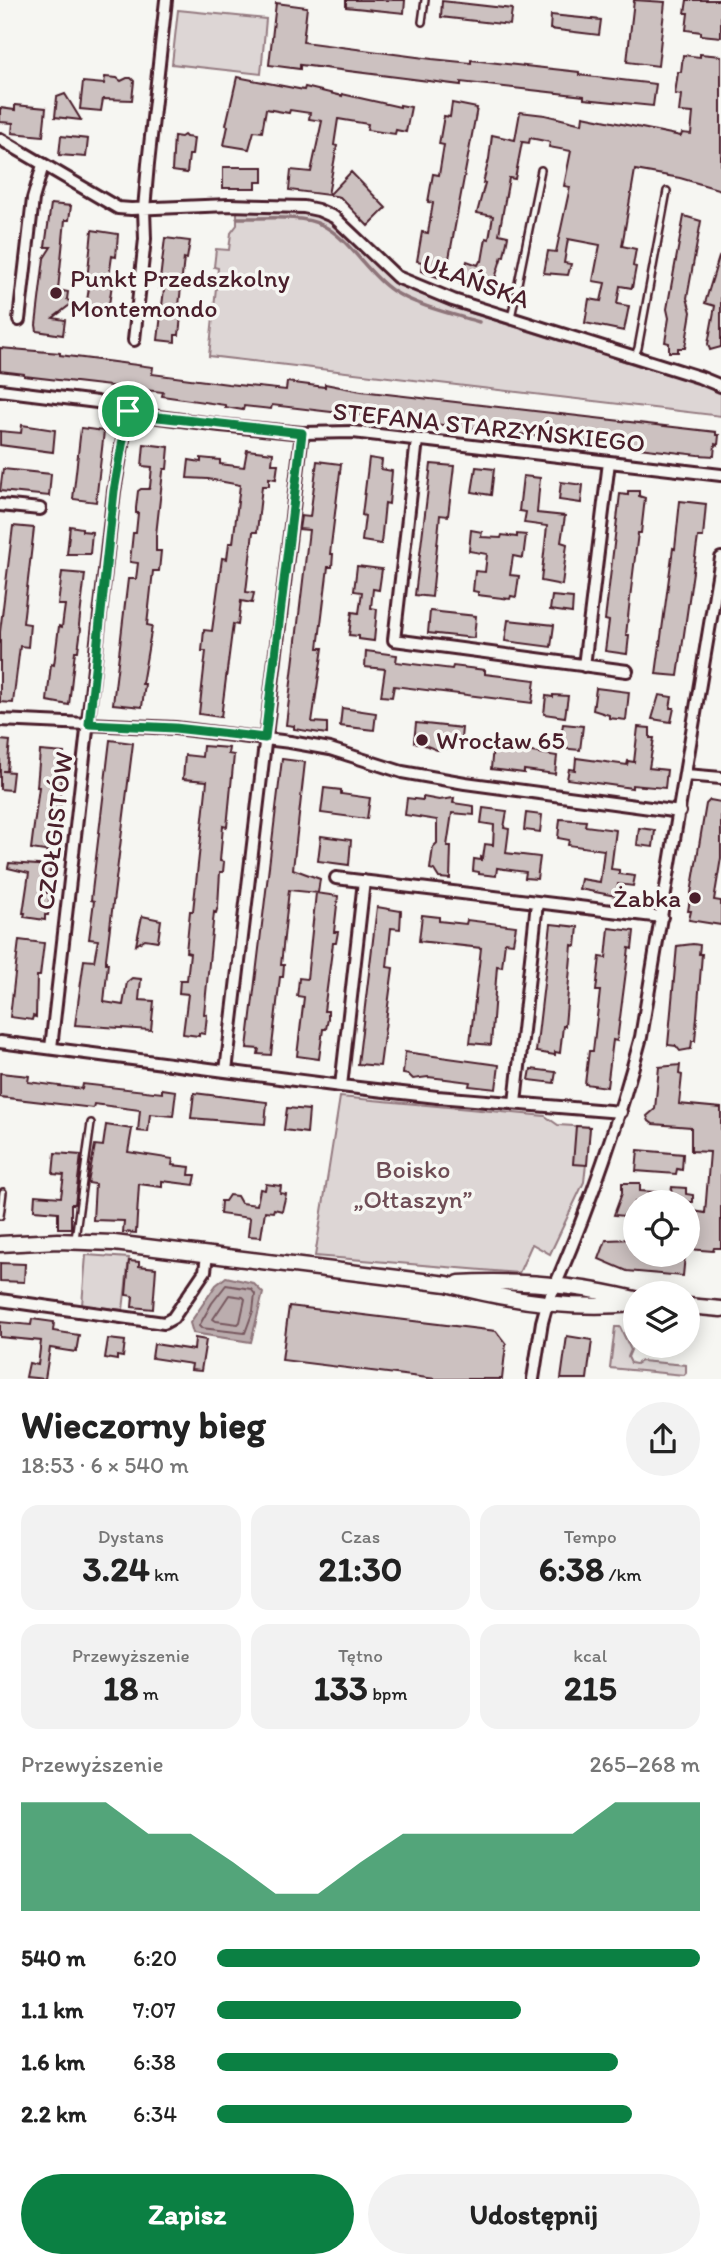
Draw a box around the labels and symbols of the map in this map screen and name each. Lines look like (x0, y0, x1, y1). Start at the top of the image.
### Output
street label: UŁAŃSKA (418, 247, 535, 315)
place label: Punkt Przedszkolny Montemondo (70, 262, 290, 324)
marker: Punkt Przedszkolny Montemondo (48, 285, 64, 301)
pin (98, 381, 158, 441)
street label: STEFANA STARZYŃSKIEGO (331, 395, 647, 459)
place label: Wrocław 65 (436, 724, 565, 756)
marker: Wrocław 65 (414, 732, 430, 748)
street label: CZOŁGISTÓW (28, 750, 80, 912)
place label: Żabka (613, 882, 681, 914)
marker: Żabka (687, 890, 703, 906)
park label: Boisko „Ołtaszyn” (354, 1153, 472, 1215)

